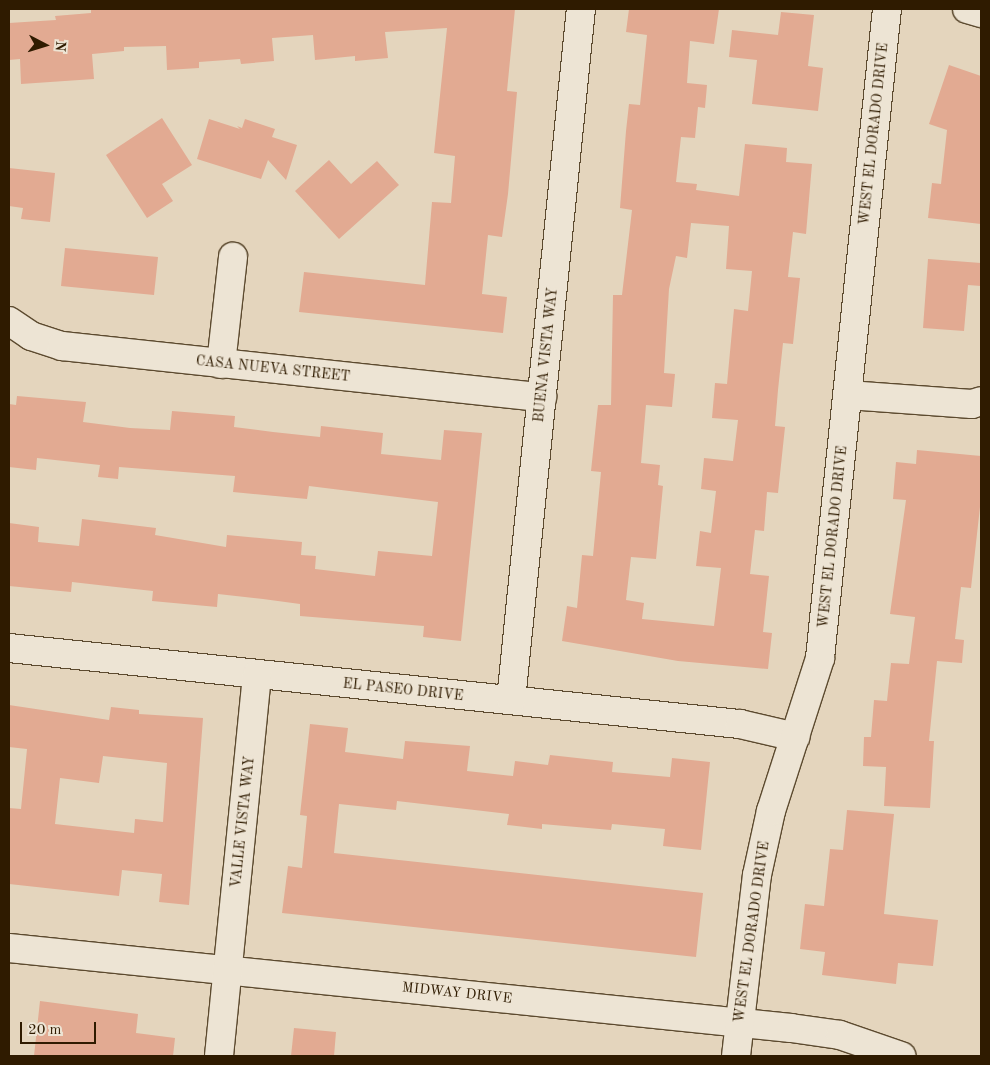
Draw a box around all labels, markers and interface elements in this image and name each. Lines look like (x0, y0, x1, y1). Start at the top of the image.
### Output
north arrow (20, 20, 70, 70)
text: N (53, 40, 67, 52)
street label: WEST EL DORADO DRIVE (856, 42, 892, 226)
street label: BUENA VISTA WAY (531, 287, 561, 423)
street label: CASA NUEVA STREET (195, 353, 351, 385)
street label: WEST EL DORADO DRIVE (815, 445, 851, 629)
street label: EL PASEO DRIVE (342, 675, 464, 705)
street label: VALLE VISTA WAY (228, 755, 258, 889)
street label: WEST EL DORADO DRIVE (731, 840, 773, 1024)
street label: MIDWAY DRIVE (401, 979, 513, 1007)
scale bar (22, 1012, 99, 1044)
text: 20 m (28, 1023, 62, 1038)

